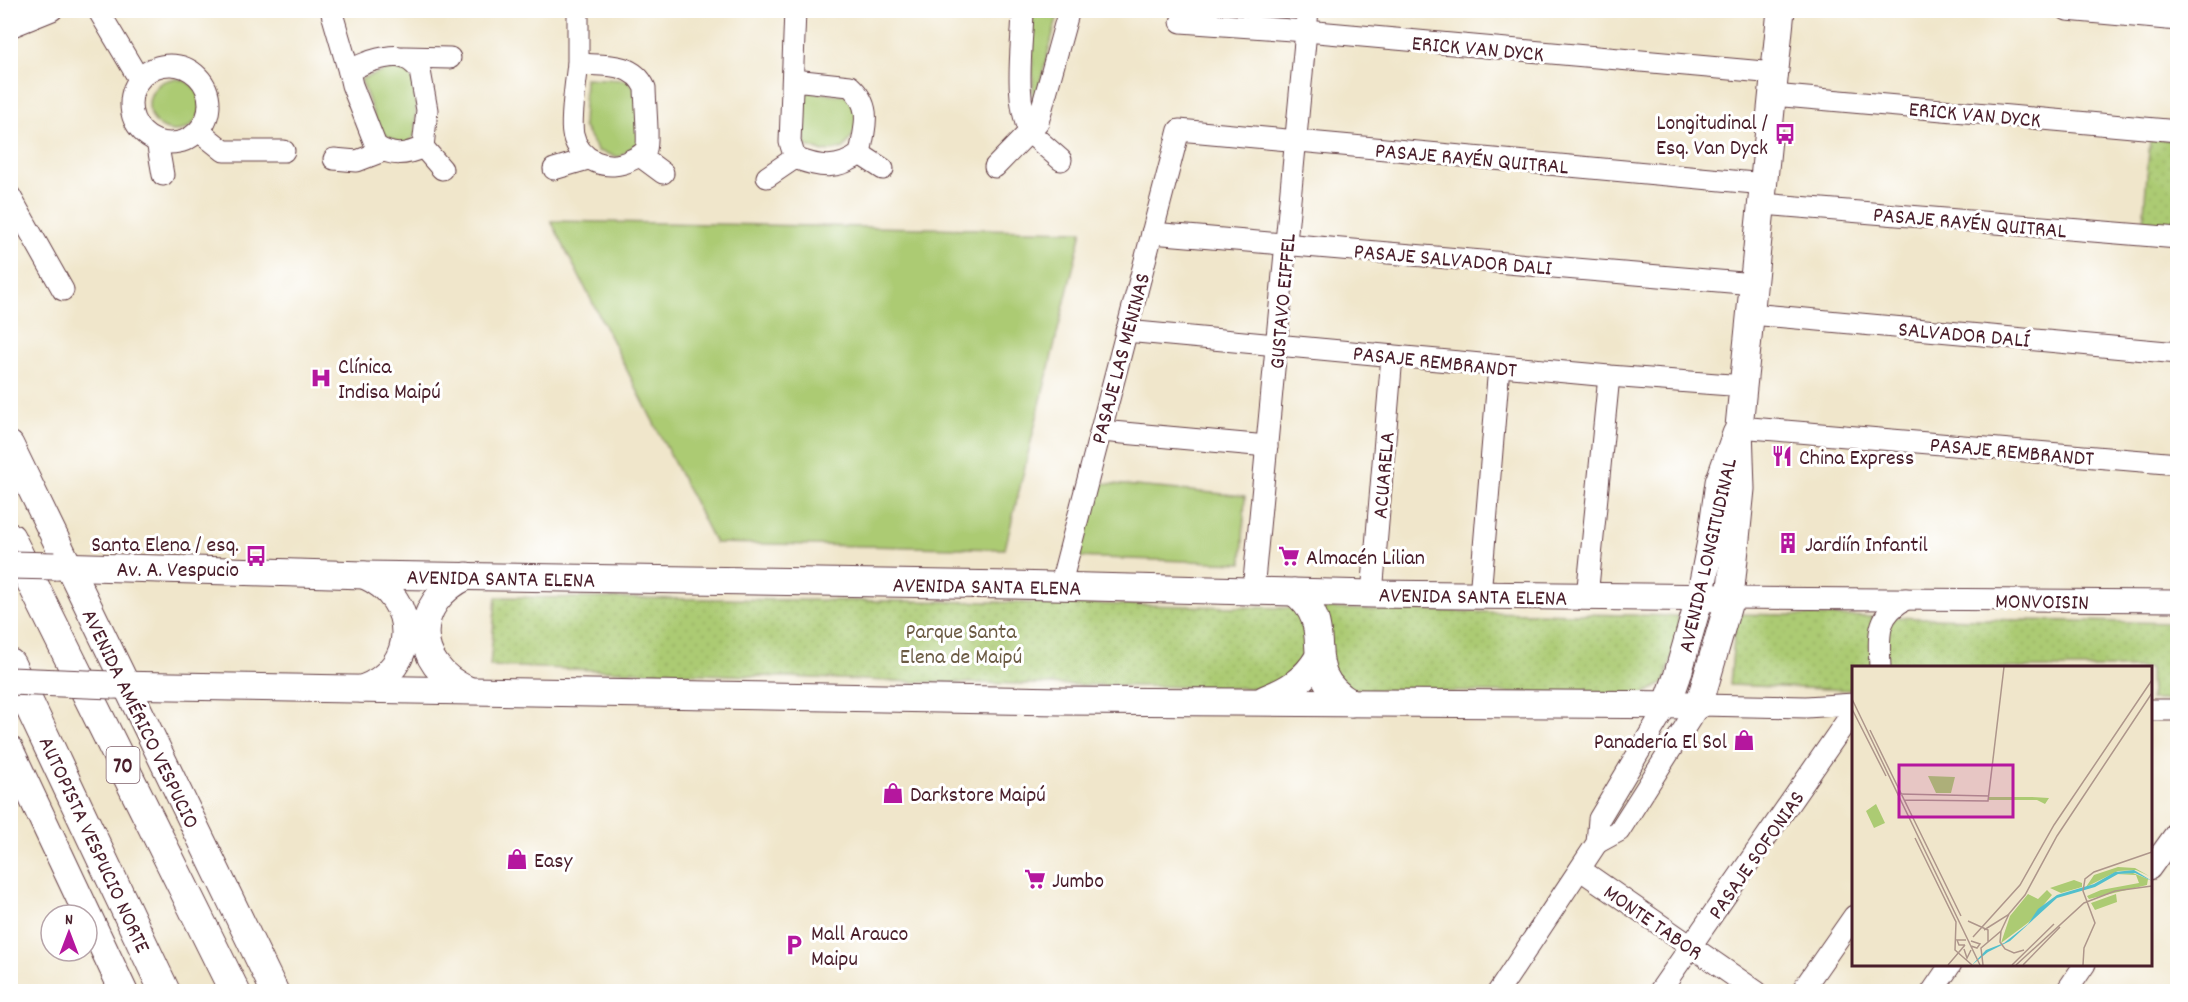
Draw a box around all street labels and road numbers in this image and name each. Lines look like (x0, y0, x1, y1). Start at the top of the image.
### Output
street label: ERICK VAN DYCK (1410, 29, 1545, 72)
street label: ERICK VAN DYCK (1907, 95, 2042, 138)
street label: PASAJE RAYÉN QUITRAL (1374, 137, 1570, 184)
street label: PASAJE RAYÉN QUITRAL (1872, 201, 2068, 248)
street label: GUSTAVO EIFFEL (1263, 232, 1306, 370)
street label: PASAJE SALVADOR DALI (1352, 237, 1553, 286)
street label: PASAJE LAS MENINAS (1085, 270, 1160, 448)
street label: SALVADOR DALÍ (1897, 315, 2031, 358)
street label: PASAJE REMBRANDT (1351, 339, 1518, 388)
street label: ACUARELA (1366, 431, 1405, 520)
street label: PASAJE REMBRANDT (1928, 431, 2095, 476)
street label: AVENIDA LONGITUDINAL (1672, 456, 1747, 656)
street label: AVENIDA SANTA ELENA (406, 563, 596, 598)
street label: AVENIDA SANTA ELENA (892, 571, 1082, 606)
street label: AVENIDA SANTA ELENA (1378, 581, 1568, 616)
street label: MONVOISIN (1995, 587, 2089, 620)
street label: AVENIDA AMÉRICO VESPUCIO (72, 605, 206, 835)
street label: AUTOPISTA VESPUCIO NORTE (34, 732, 158, 956)
road number: 70 (106, 747, 140, 783)
street label: PASAJE SOFONIAS (1702, 785, 1814, 927)
street label: MONTE TABOR (1596, 878, 1708, 969)

